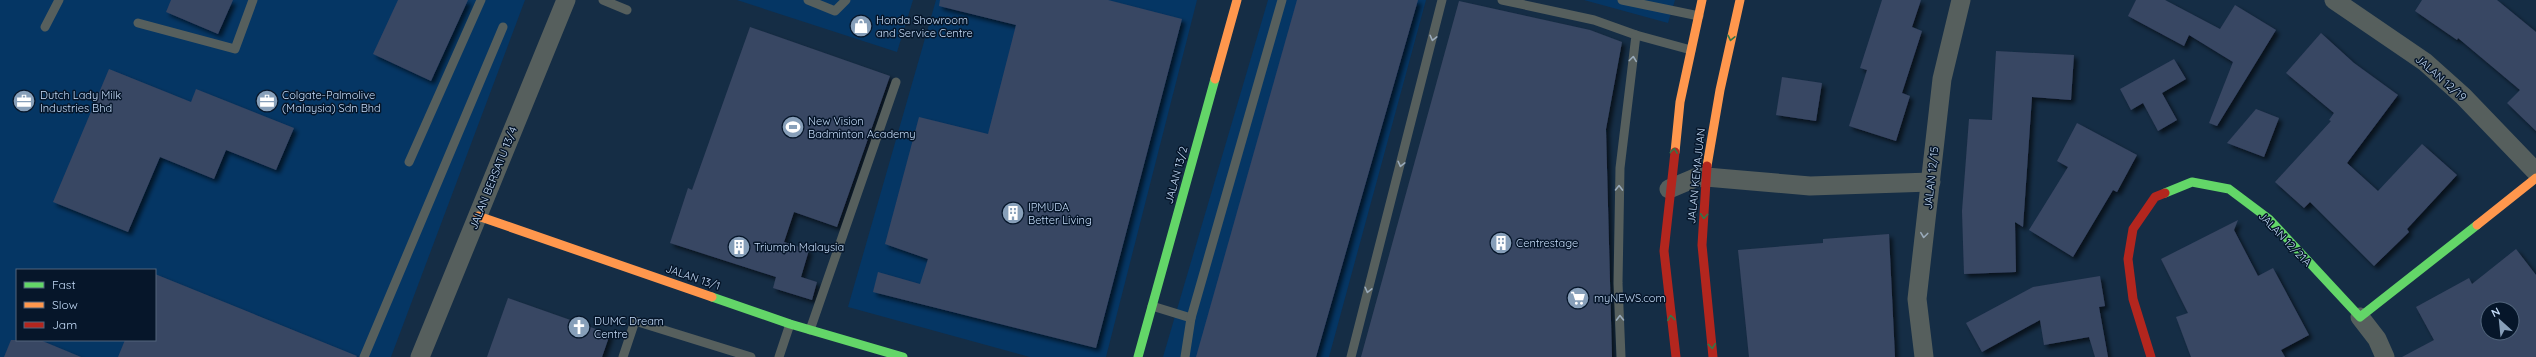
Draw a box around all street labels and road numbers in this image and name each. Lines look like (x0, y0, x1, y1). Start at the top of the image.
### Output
street label: JALAN 12/19 (2413, 52, 2469, 104)
street label: JALAN BERSATU 13/4 (466, 124, 520, 231)
street label: JALAN KEMAJUAN (1684, 127, 1708, 225)
street label: JALAN 13/2 (1162, 145, 1190, 205)
street label: JALAN 12/15 (1921, 146, 1941, 210)
street label: JALAN 12/21A (2256, 209, 2314, 269)
street label: JALAN 13/1 (664, 261, 722, 293)

